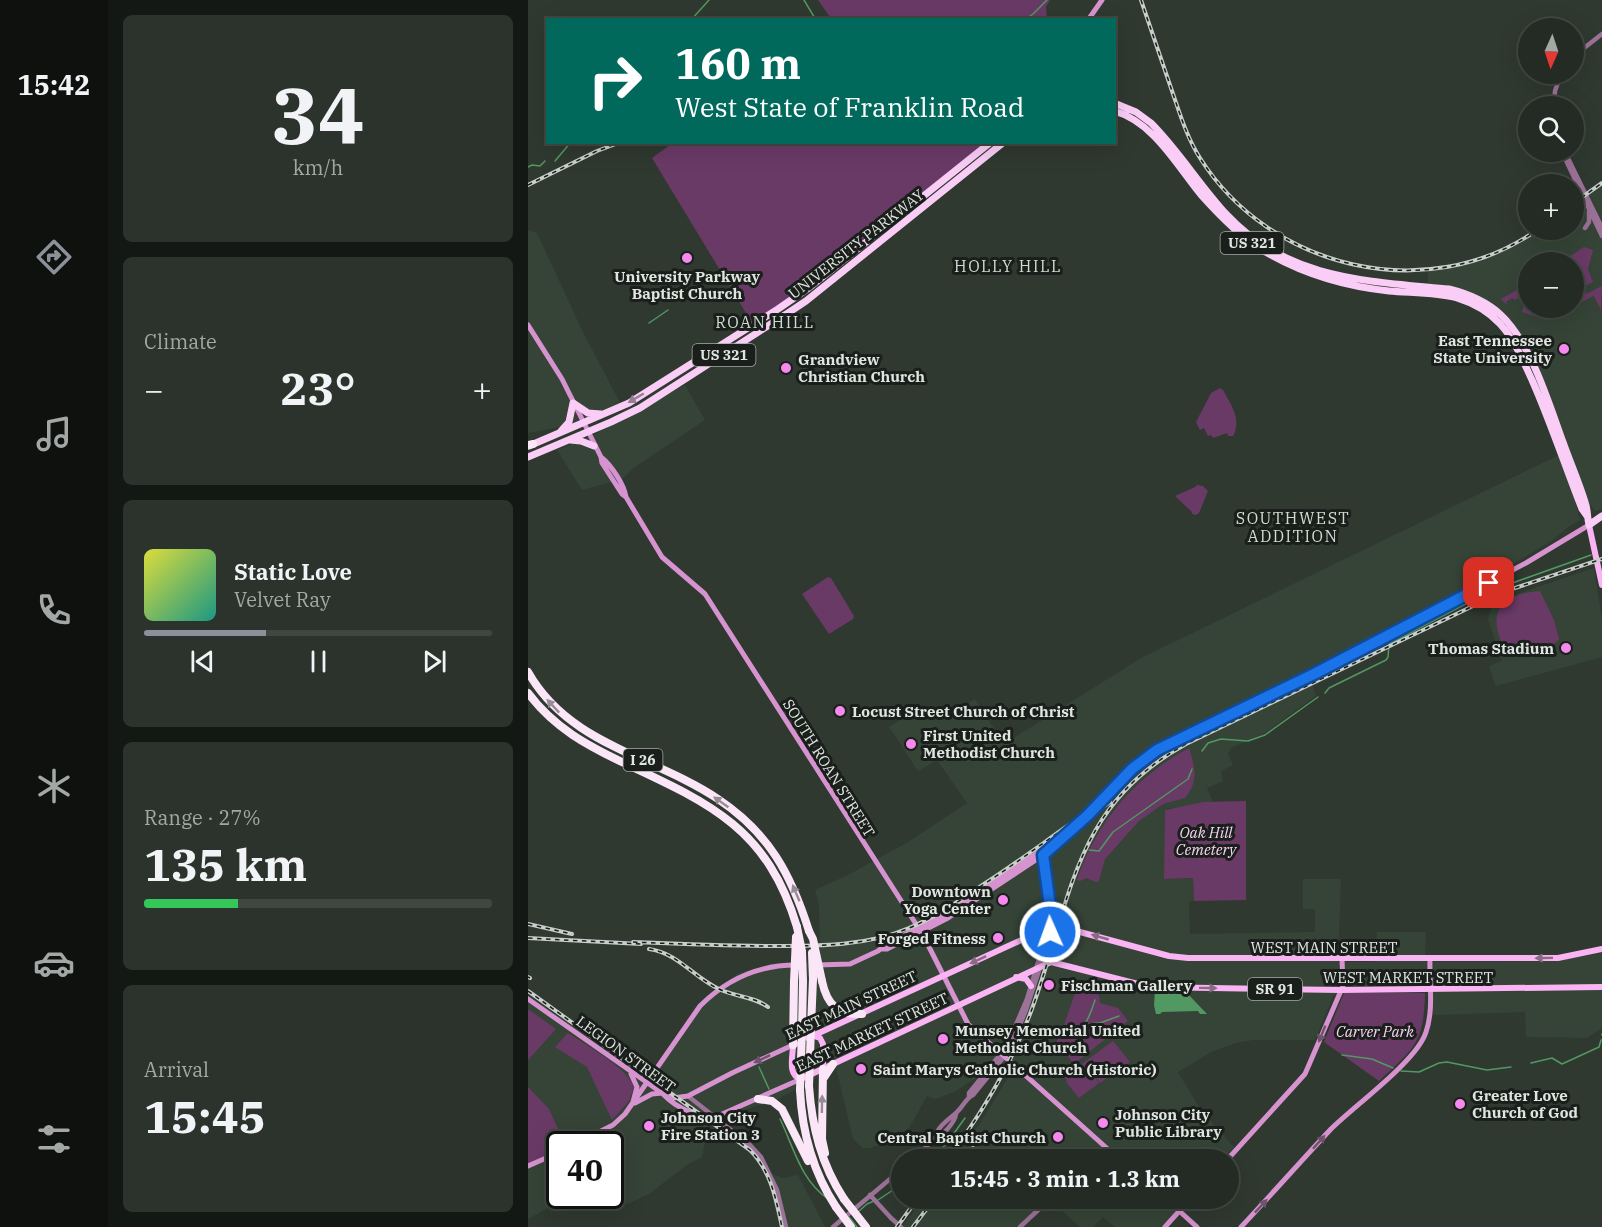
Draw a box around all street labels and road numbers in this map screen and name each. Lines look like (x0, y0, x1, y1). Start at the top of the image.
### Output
street label: UNIVERSITY PARKWAY (784, 185, 928, 303)
road number: US 321 (1220, 232, 1284, 254)
road number: US 321 (692, 344, 756, 366)
street label: SOUTH ROAN STREET (779, 696, 879, 841)
road number: I 26 (624, 749, 662, 771)
street label: WEST MAIN STREET (1250, 938, 1398, 957)
street label: EAST MAIN STREET (782, 966, 920, 1044)
street label: WEST MARKET STREET (1323, 968, 1493, 987)
road number: SR 91 (1248, 978, 1302, 1000)
street label: EAST MARKET STREET (793, 988, 952, 1076)
street label: LEGION STREET (573, 1012, 679, 1096)

